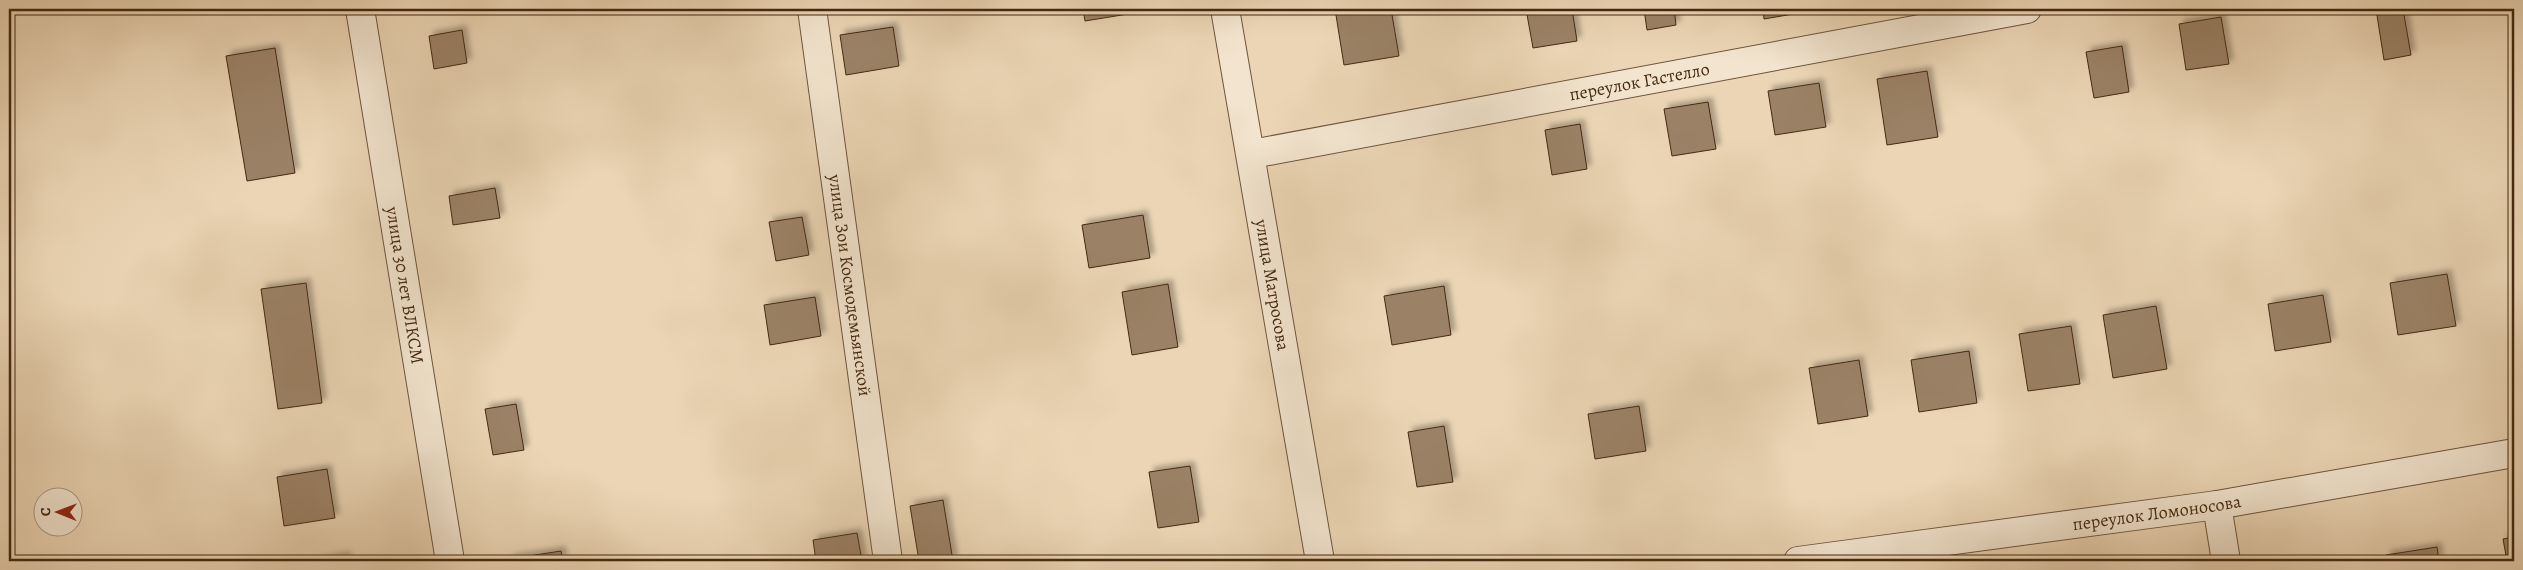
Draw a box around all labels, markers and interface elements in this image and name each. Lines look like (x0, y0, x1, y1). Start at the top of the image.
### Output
street label: переулок Гастелло (1567, 57, 1711, 106)
street label: улица Зои Космодемьянской (823, 172, 877, 398)
street label: улица 30 лет ВЛКСМ (380, 204, 430, 366)
street label: улица Матросова (1249, 216, 1296, 353)
north arrow (32, 488, 82, 538)
street label: переулок Ломоносова (2071, 489, 2244, 536)
text: С (36, 507, 55, 516)

